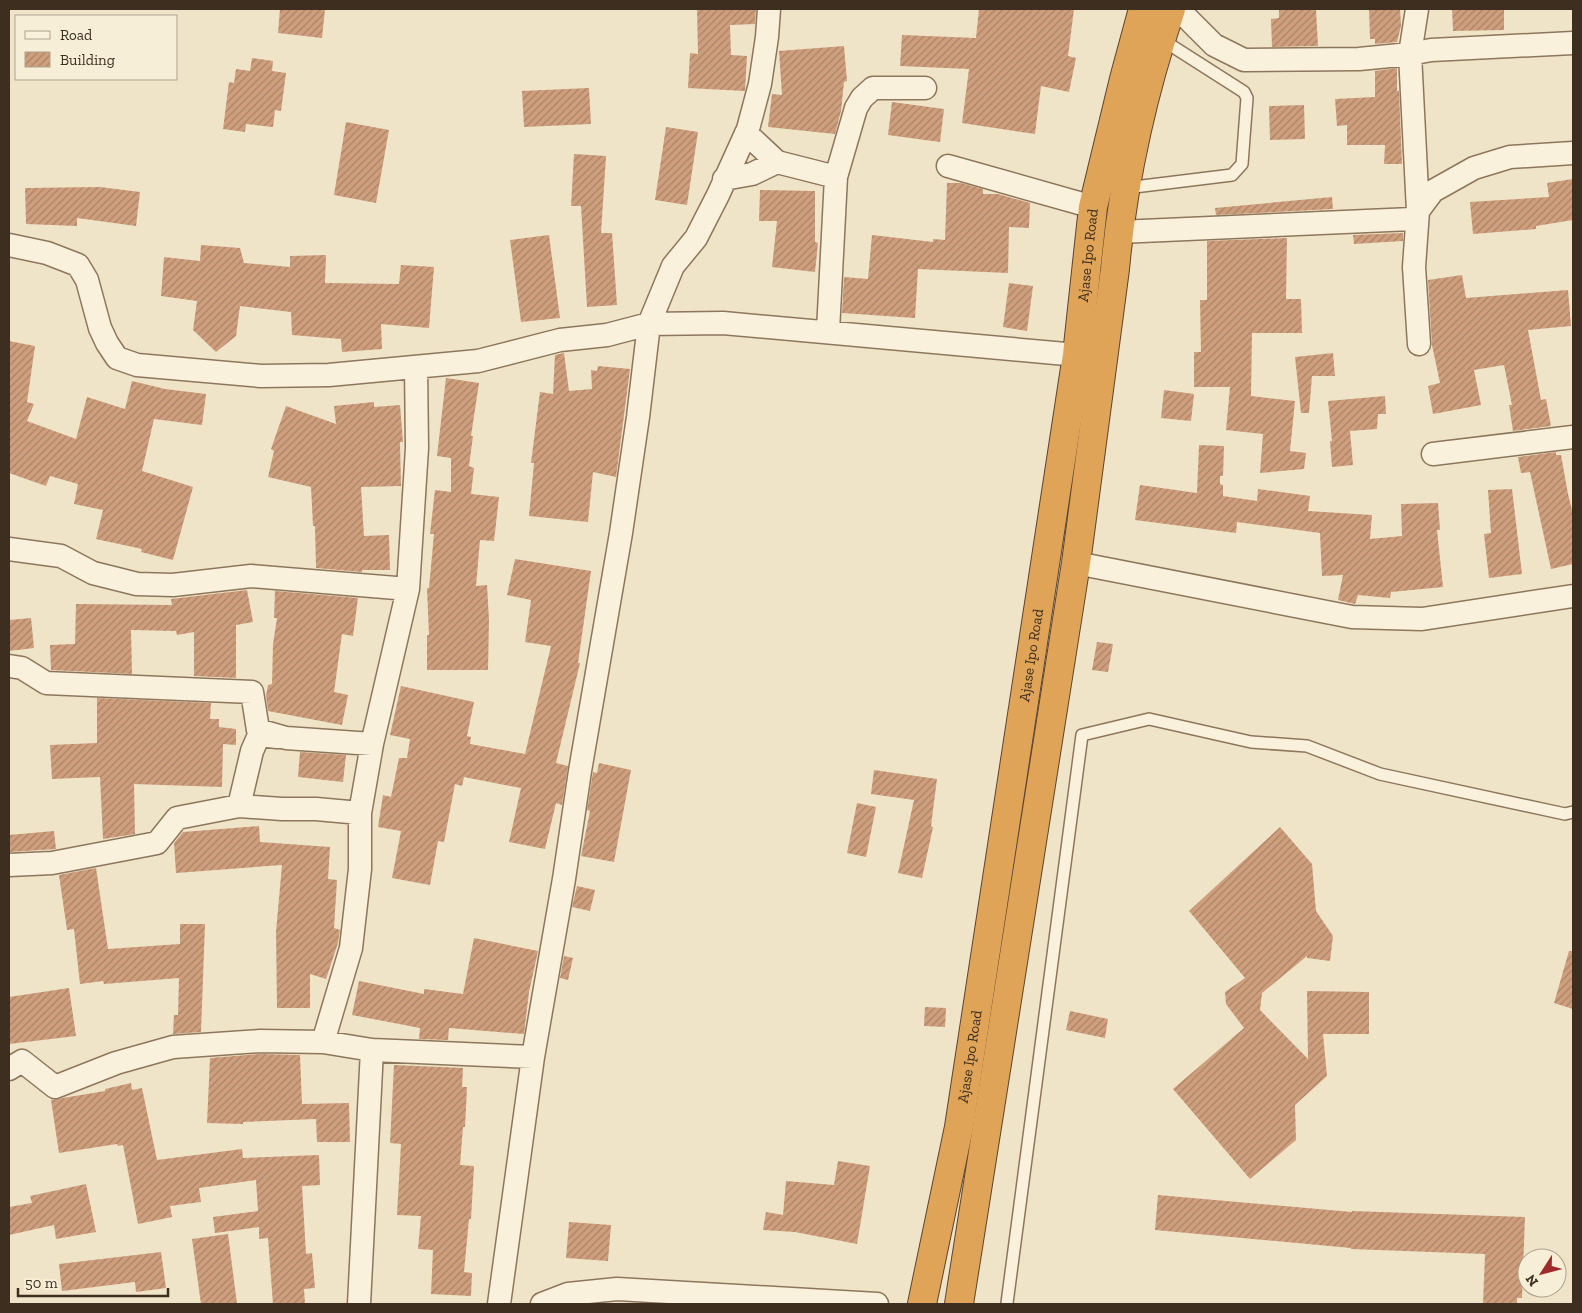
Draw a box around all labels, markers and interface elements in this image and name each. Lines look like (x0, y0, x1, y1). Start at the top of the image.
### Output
legend (15, 15, 178, 80)
text: Road (60, 26, 93, 44)
text: Building (60, 51, 115, 69)
street label: Ajase Ipo Road (1074, 207, 1102, 303)
street label: Ajase Ipo Road (1015, 607, 1047, 703)
street label: Ajase Ipo Road (954, 1008, 986, 1104)
north arrow (1517, 1248, 1567, 1298)
scale bar (18, 1266, 168, 1298)
text: N (1522, 1271, 1542, 1290)
text: 50 m (25, 1274, 58, 1292)

